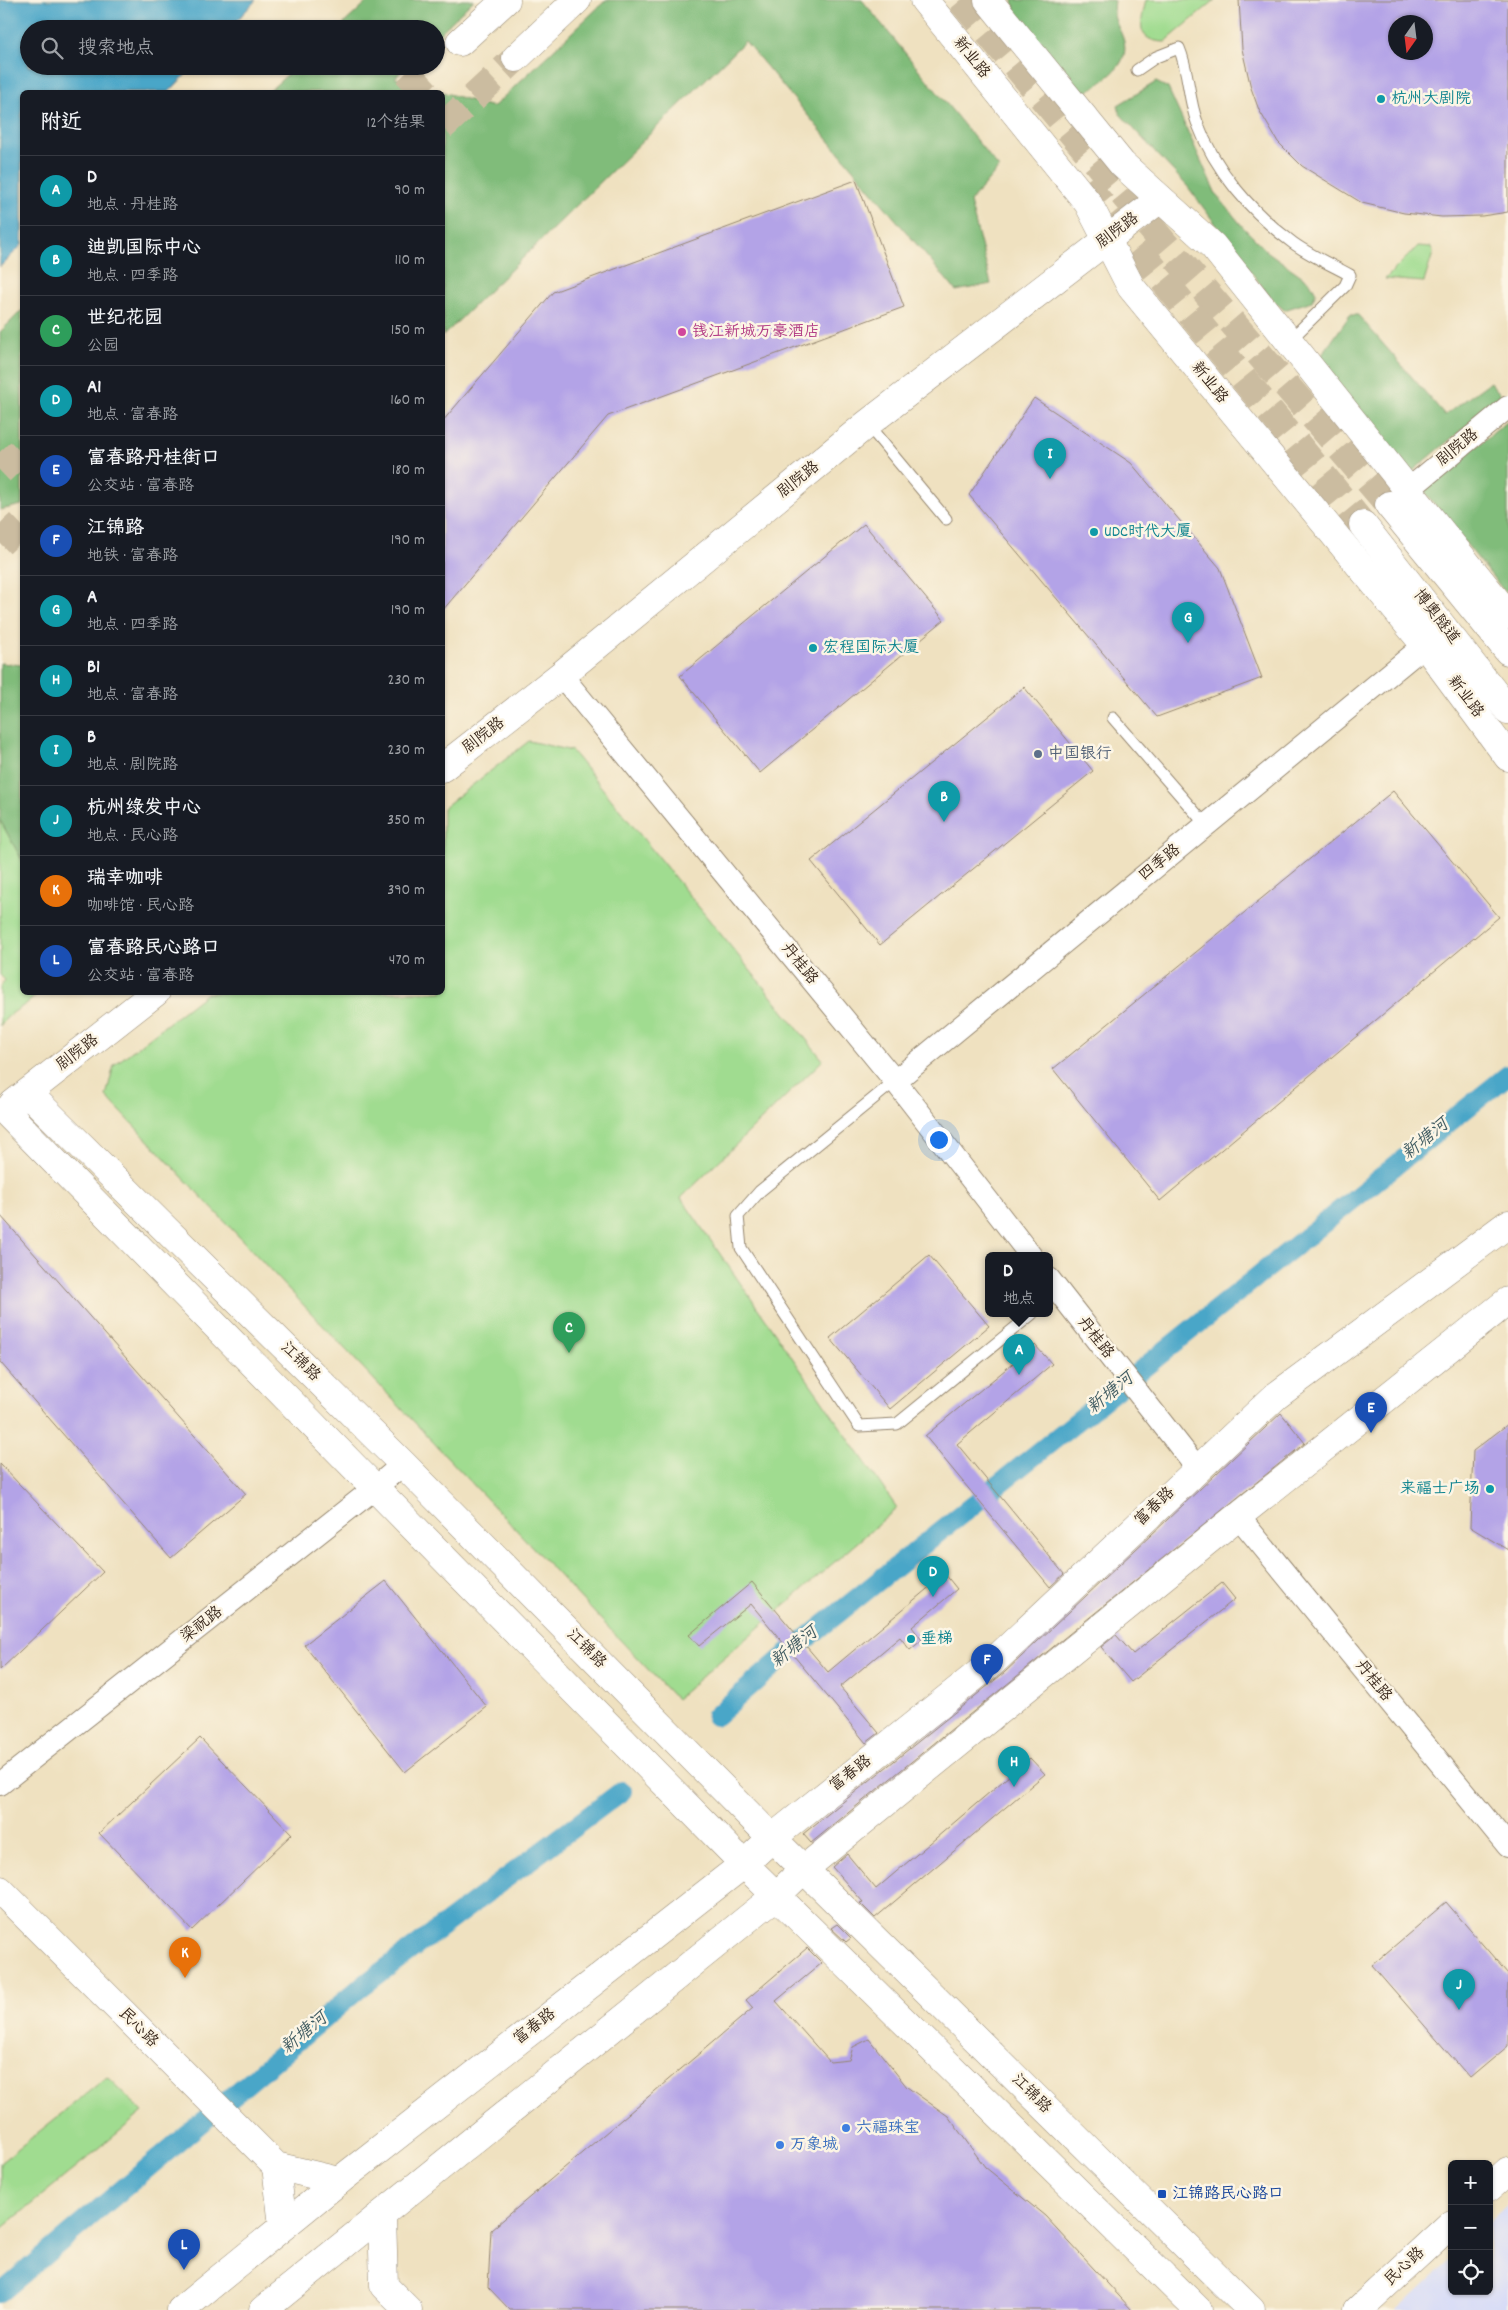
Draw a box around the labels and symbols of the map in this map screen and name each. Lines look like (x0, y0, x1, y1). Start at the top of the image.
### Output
north arrow (1388, 15, 1433, 60)
street label: 新业路 (947, 32, 995, 84)
place label: 杭州大剧院 (1391, 88, 1471, 111)
marker: 杭州大剧院 (1375, 93, 1387, 105)
street label: 剧院路 (1092, 207, 1144, 255)
place label: 钱江新城万豪酒店 (692, 321, 820, 344)
marker: 钱江新城万豪酒店 (676, 326, 688, 338)
street label: 新业路 (1185, 357, 1233, 409)
street label: 剧院路 (1432, 424, 1484, 472)
pin: I (1034, 438, 1066, 479)
street label: 剧院路 (773, 456, 825, 504)
place label: UDC时代大厦 (1104, 521, 1192, 544)
marker: UDC时代大厦 (1088, 526, 1100, 538)
street label: 博奥隧道 (1407, 585, 1465, 649)
pin: G (1172, 602, 1204, 643)
place label: 宏程国际大厦 (823, 637, 919, 660)
marker: 宏程国际大厦 (807, 642, 819, 654)
street label: 新业路 (1441, 671, 1489, 723)
street label: 剧院路 (458, 712, 510, 760)
place label: 中国银行 (1048, 743, 1112, 766)
marker: 中国银行 (1032, 748, 1044, 760)
pin: B (928, 781, 960, 822)
street label: 四季路 (1134, 839, 1186, 887)
street label: 丹桂路 (775, 938, 823, 990)
street label: 剧院路 (52, 1029, 104, 1077)
water label: 新塘河 (1397, 1111, 1457, 1167)
your location (926, 1127, 952, 1153)
pin: C (553, 1312, 585, 1353)
street label: 丹桂路 (1071, 1312, 1119, 1364)
pin: A (1003, 1334, 1035, 1375)
street label: 江锦路 (275, 1337, 325, 1387)
water label: 新塘河 (1082, 1365, 1142, 1421)
pin: E (1355, 1392, 1387, 1433)
place label: 来福士广场 (1400, 1478, 1480, 1501)
street label: 富春路 (1130, 1482, 1180, 1532)
marker: 来福士广场 (1484, 1483, 1496, 1495)
pin: D (917, 1556, 949, 1597)
street label: 梁祝路 (176, 1601, 228, 1649)
water label: 新塘河 (766, 1619, 826, 1675)
street label: 江锦路 (561, 1624, 611, 1674)
place label: 垂梯 (921, 1628, 953, 1651)
marker: 垂梯 (905, 1633, 917, 1645)
pin: F (971, 1644, 1003, 1685)
street label: 丹桂路 (1349, 1655, 1397, 1707)
pin: H (998, 1746, 1030, 1787)
street label: 富春路 (825, 1750, 877, 1798)
pin: K (169, 1937, 201, 1978)
pin: J (1443, 1969, 1475, 2010)
street label: 民心路 (113, 2003, 163, 2053)
street label: 富春路 (509, 2003, 561, 2051)
water label: 新塘河 (276, 2005, 336, 2061)
street label: 江锦路 (1006, 2069, 1056, 2119)
place label: 六福珠宝 (856, 2117, 920, 2140)
marker: 六福珠宝 (840, 2122, 852, 2134)
place label: 万象城 (790, 2134, 838, 2157)
marker: 万象城 (774, 2139, 786, 2151)
place label: 江锦路民心路口 (1172, 2183, 1284, 2206)
marker: 江锦路民心路口 (1156, 2188, 1168, 2200)
pin: L (168, 2229, 200, 2270)
street label: 民心路 (1380, 2242, 1430, 2292)

